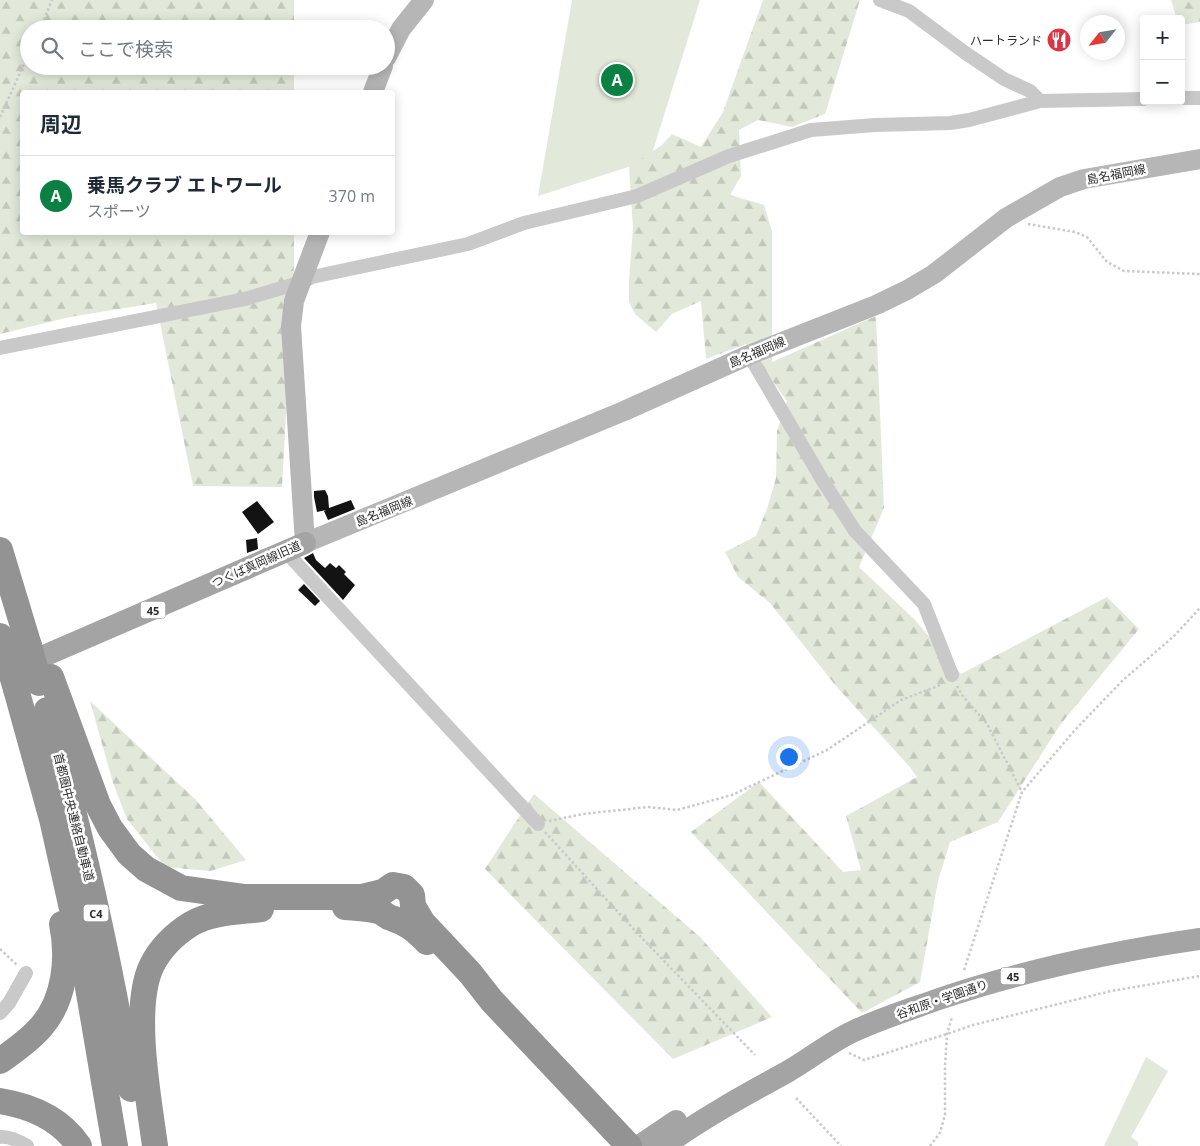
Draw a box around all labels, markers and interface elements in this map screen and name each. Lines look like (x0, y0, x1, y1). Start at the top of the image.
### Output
north arrow (1080, 15, 1125, 60)
map controls (1140, 15, 1185, 105)
button: + (1140, 15, 1185, 60)
search box (20, 20, 395, 75)
restaurant icon: ハートランド (1046, 27, 1072, 53)
place label: ハートランド (970, 32, 1042, 49)
icon: search (38, 34, 66, 62)
text: ここで検索 (78, 36, 173, 62)
button: − (1140, 60, 1185, 105)
pin: A (601, 61, 633, 99)
text: 周辺 (40, 110, 82, 138)
street label: 島名福岡線 (1085, 160, 1147, 188)
text: 乗馬クラブ エトワール (87, 172, 282, 198)
text: A (50, 185, 62, 207)
text: 370 m (329, 185, 375, 207)
text: スポーツ (87, 200, 151, 222)
street label: 島名福岡線 (726, 332, 788, 372)
street label: 島名福岡線 (353, 492, 415, 530)
street label: つくば真岡線旧道 (209, 537, 303, 591)
road number: 45 (140, 602, 166, 618)
your location (776, 744, 802, 770)
street label: 首都圏中央連絡自動車道 (50, 751, 98, 883)
road number: C4 (84, 904, 108, 921)
road number: 45 (1000, 968, 1026, 984)
street label: 谷和原・学園通り (894, 975, 990, 1023)

